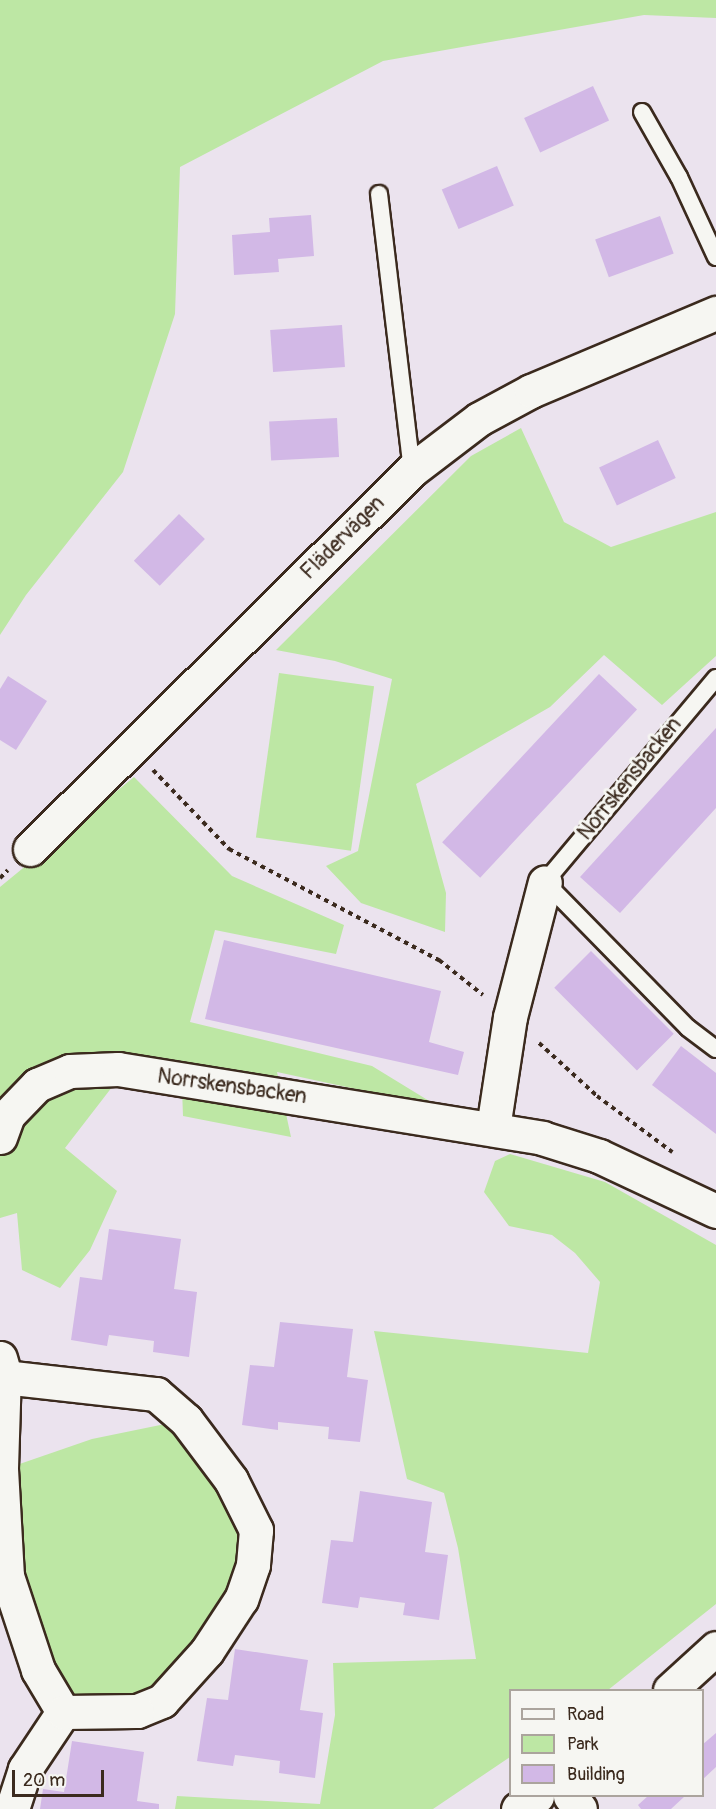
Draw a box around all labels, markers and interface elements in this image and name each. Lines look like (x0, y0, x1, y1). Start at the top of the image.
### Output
street label: Flädervägen (296, 491, 390, 585)
street label: Norrskensbacken (573, 713, 687, 845)
street label: Norrskensbacken (156, 1064, 308, 1110)
legend (509, 1689, 704, 1797)
text: Road (567, 1703, 604, 1726)
text: Park (567, 1733, 599, 1756)
scale bar (15, 1758, 106, 1796)
text: Building (567, 1763, 625, 1786)
text: 20 m (23, 1769, 65, 1792)

